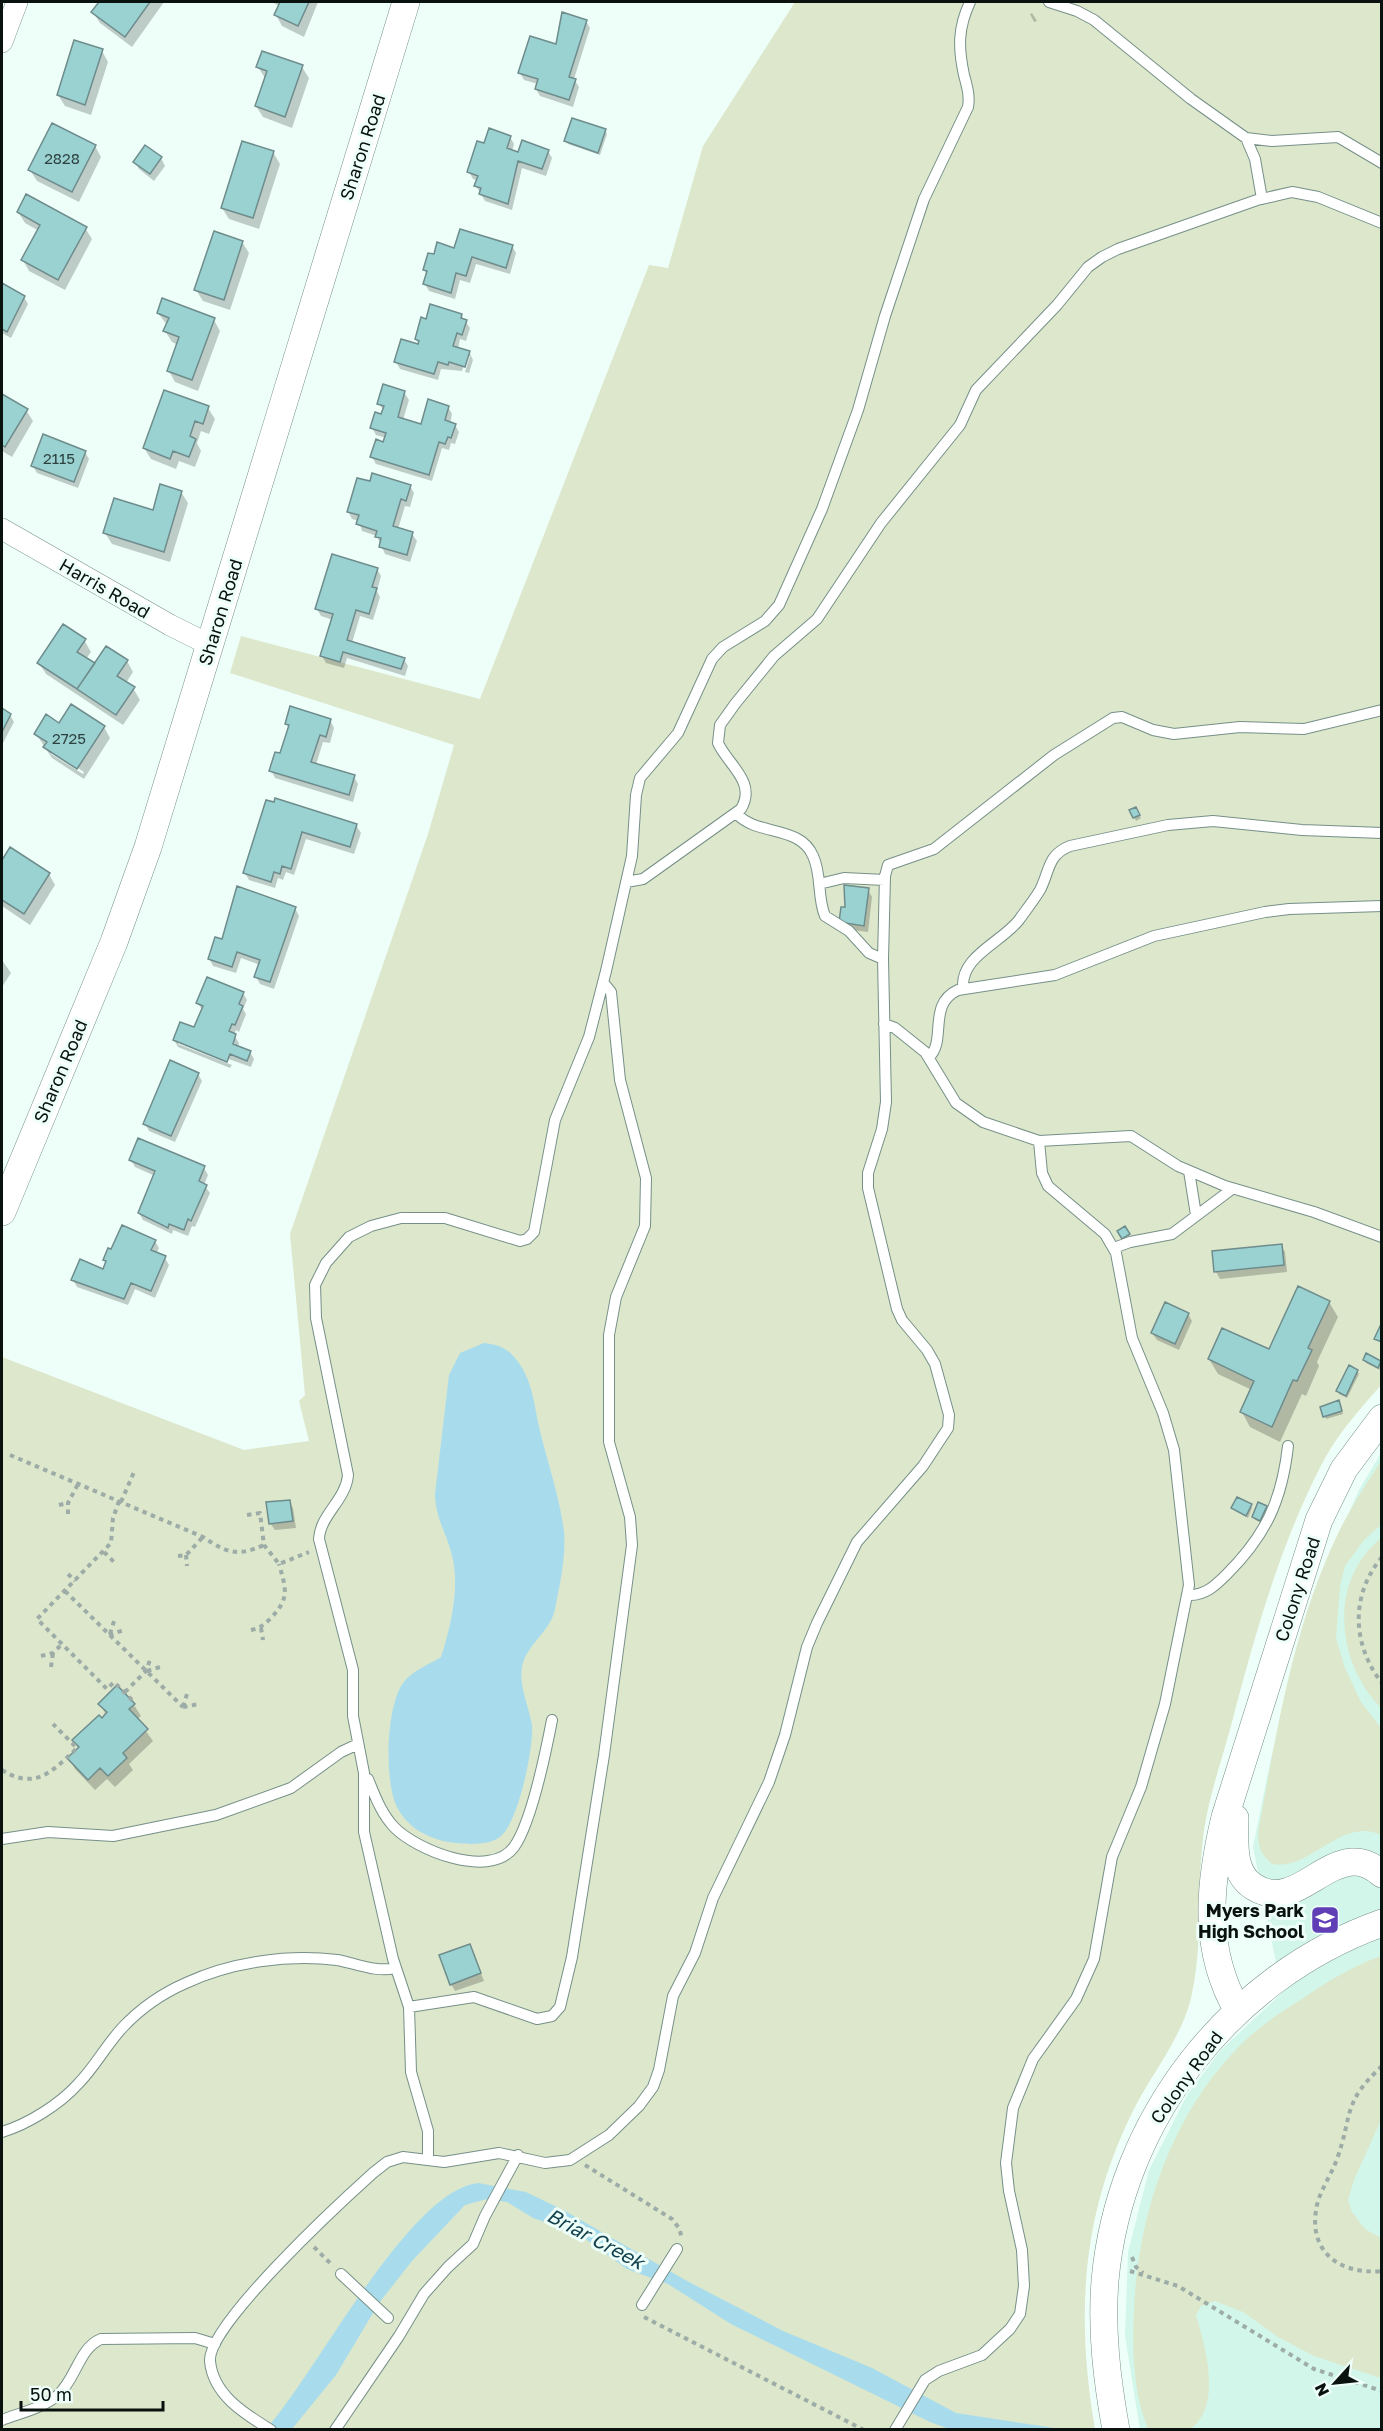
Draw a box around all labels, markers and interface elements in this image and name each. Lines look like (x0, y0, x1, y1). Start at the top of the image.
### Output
street label: Sharon Road (335, 91, 389, 203)
house number: 2828 (44, 149, 80, 167)
house number: 2115 (43, 449, 75, 467)
street label: Harris Road (56, 553, 154, 623)
street label: Sharon Road (193, 556, 247, 668)
house number: 2725 (52, 729, 86, 747)
street label: Sharon Road (28, 1016, 92, 1126)
street label: Colony Road (1270, 1534, 1324, 1644)
place label: Myers Park High School (1198, 1899, 1305, 1942)
school or university icon: Myers Park High School (1309, 1904, 1341, 1936)
street label: Colony Road (1145, 2027, 1227, 2127)
water label: Briar Creek (543, 2202, 651, 2275)
north arrow (1305, 2353, 1365, 2413)
scale bar (21, 2374, 164, 2412)
text: N (1310, 2380, 1333, 2400)
text: 50 m (30, 2383, 72, 2405)

